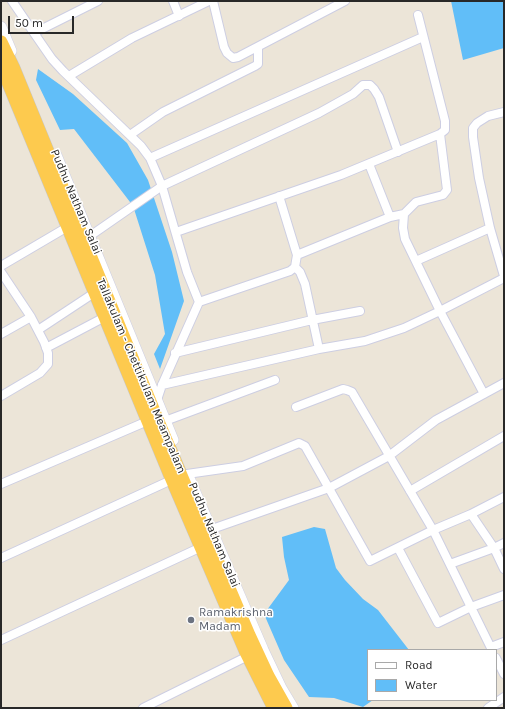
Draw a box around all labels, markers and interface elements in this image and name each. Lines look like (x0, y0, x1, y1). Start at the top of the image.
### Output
scale bar (10, 8, 76, 34)
text: 50 m (15, 16, 43, 30)
street label: Pudhu Natham Salai (47, 147, 105, 257)
street label: Tallakulam - Chettikulam Meampalam (93, 276, 189, 476)
street label: Pudhu Natham Salai (185, 480, 243, 590)
place label: Ramakrishna Madam (199, 606, 273, 634)
marker: Ramakrishna Madam (186, 615, 196, 625)
legend (367, 649, 497, 701)
text: Road (405, 658, 433, 672)
text: Water (405, 678, 437, 692)

